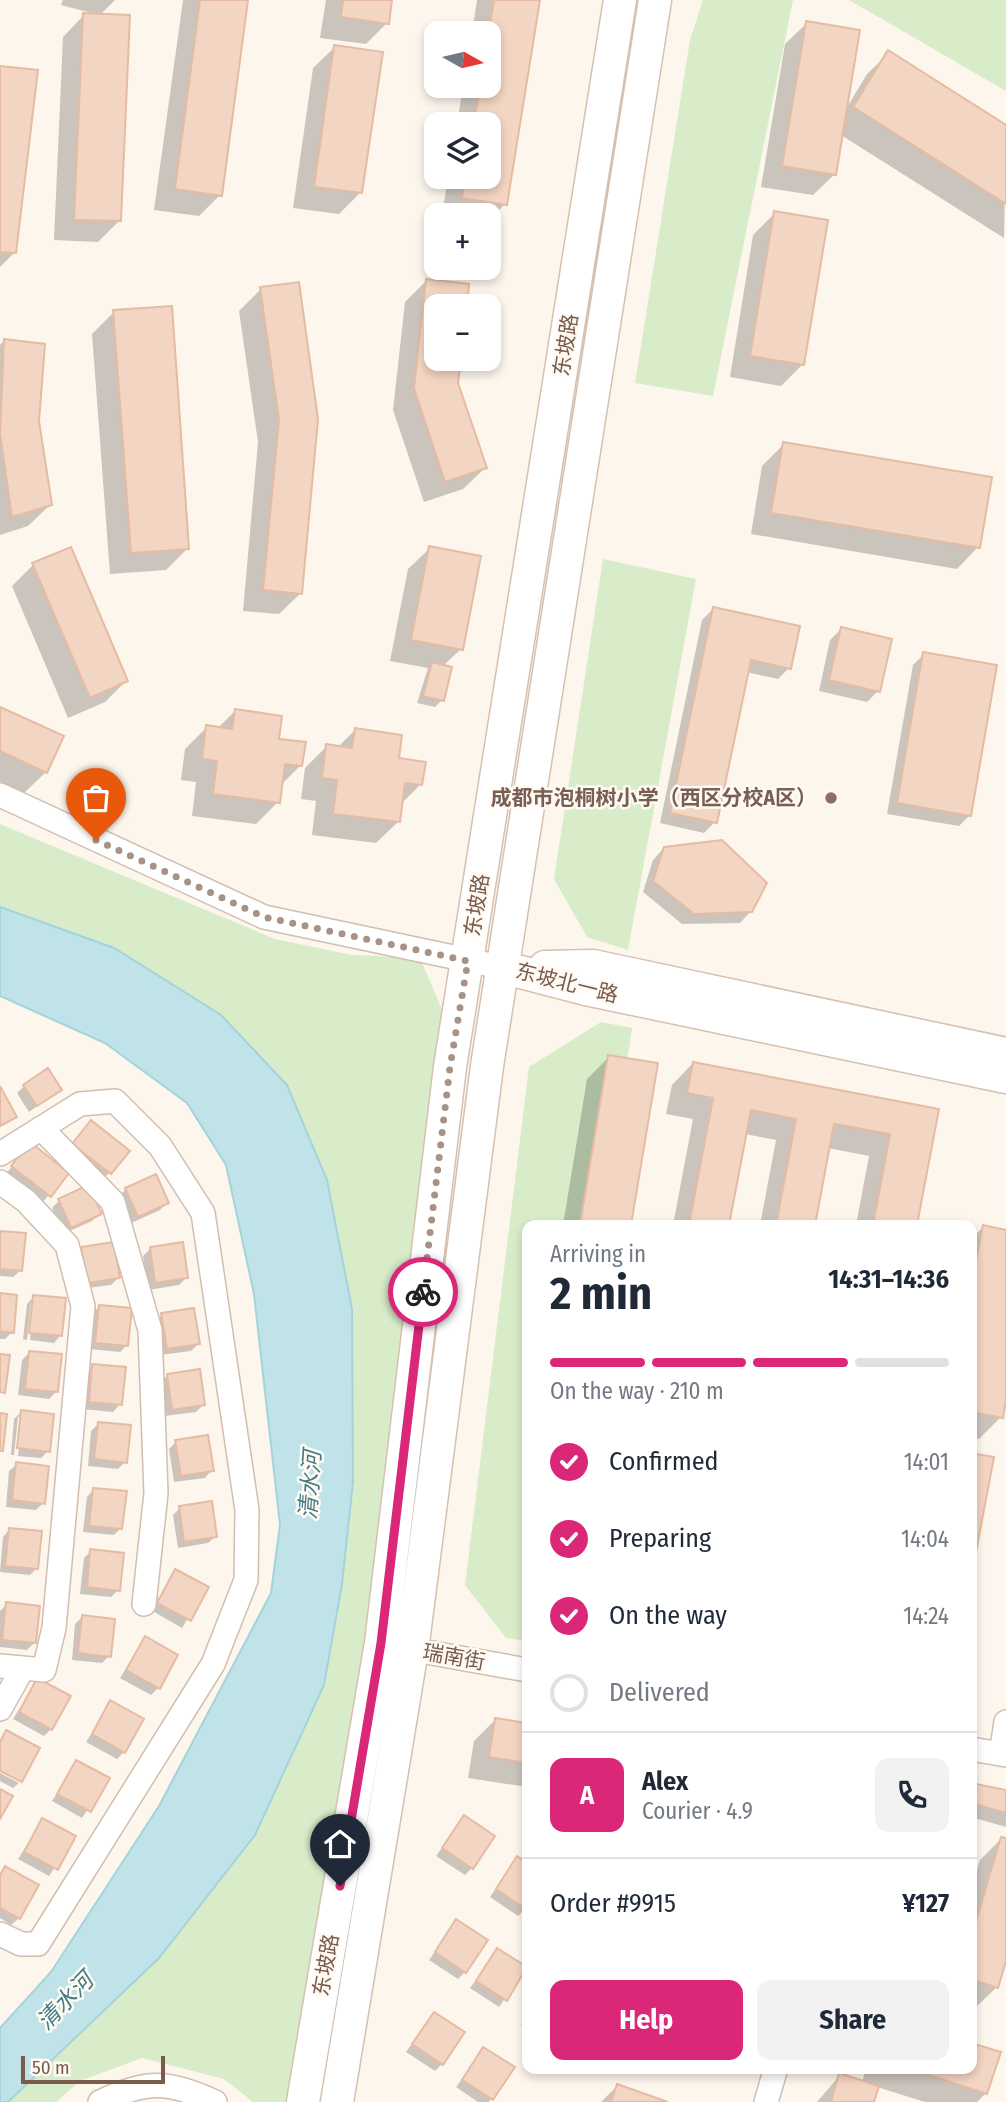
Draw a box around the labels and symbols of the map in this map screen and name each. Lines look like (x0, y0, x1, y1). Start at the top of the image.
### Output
north arrow (424, 21, 500, 98)
street label: 东坡路 (548, 312, 584, 378)
pin (66, 768, 126, 840)
place label: 成都市泡桐树小学（西区分校A区） (491, 785, 817, 811)
marker: 成都市泡桐树小学（西区分校A区） (823, 790, 839, 806)
street label: 东坡路 (459, 872, 495, 938)
street label: 东坡北一路 (513, 958, 621, 1008)
courier (388, 1257, 458, 1327)
water label: 清水河 (294, 1446, 327, 1520)
street label: 瑞南街 (421, 1639, 487, 1675)
pin (310, 1814, 370, 1886)
street label: 东坡路 (308, 1932, 344, 1998)
water label: 清水河 (31, 1964, 102, 2036)
scale bar (21, 2053, 164, 2085)

